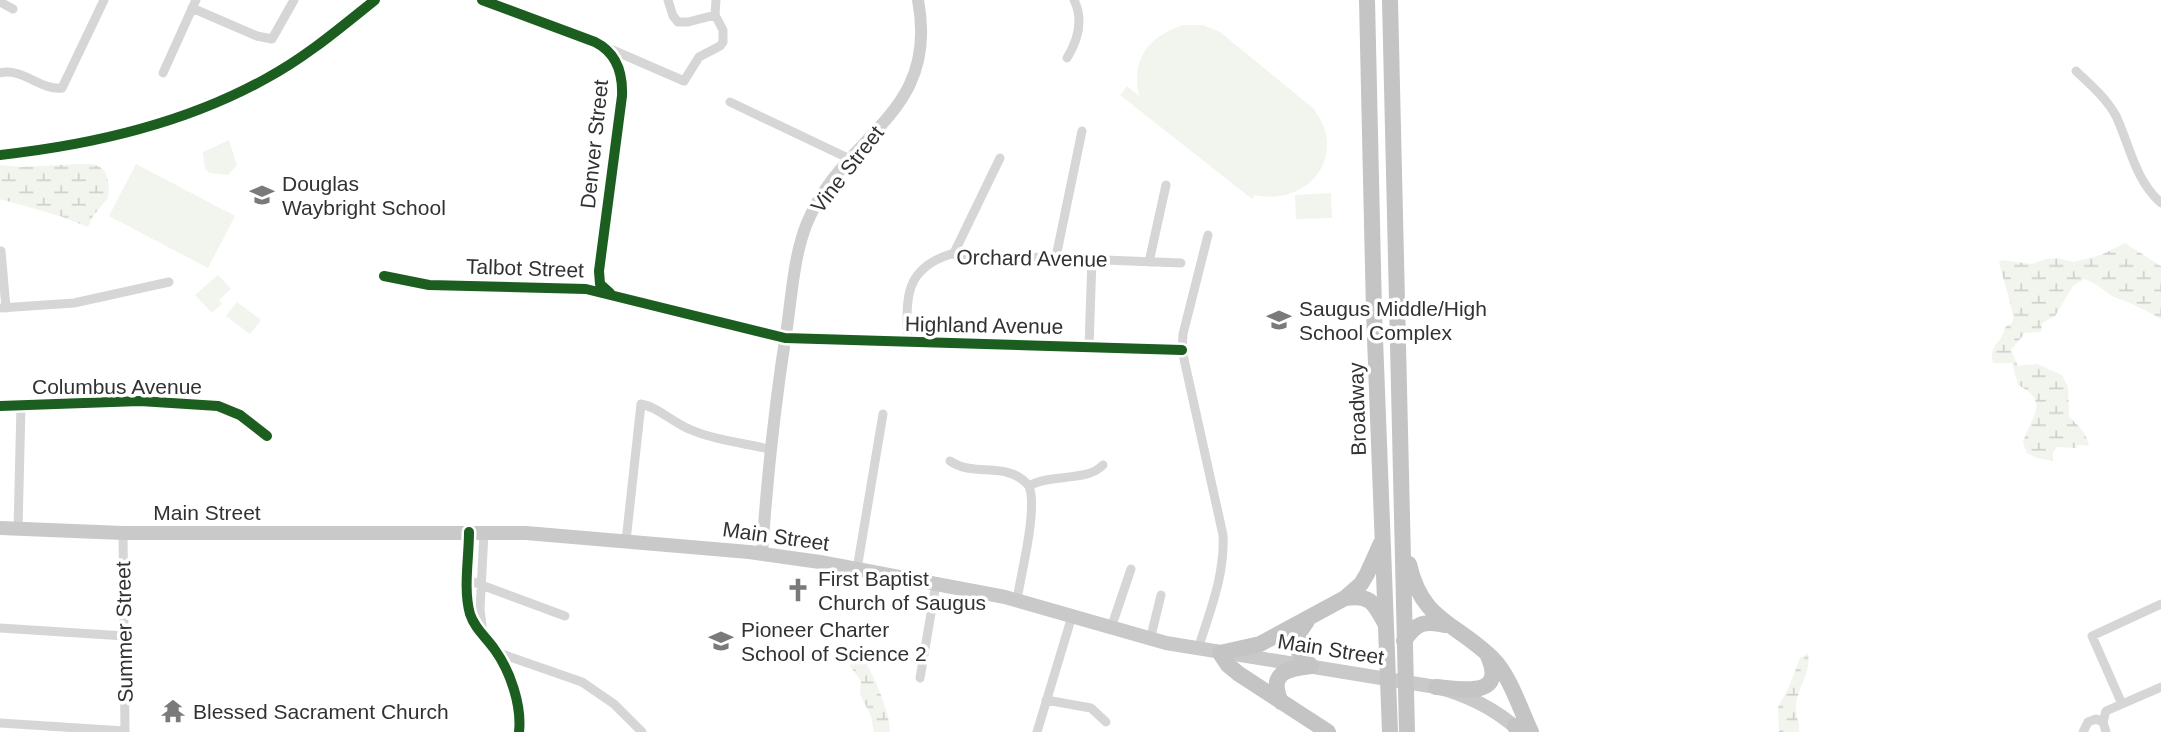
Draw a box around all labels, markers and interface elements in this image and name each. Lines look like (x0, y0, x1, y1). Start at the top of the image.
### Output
street label: Denver Street (576, 78, 612, 210)
street label: Vine Street (806, 121, 888, 217)
place label: Douglas Waybright School (282, 172, 446, 219)
school or university icon: Douglas Waybright School (248, 181, 276, 209)
street label: Orchard Avenue (956, 245, 1108, 271)
street label: Talbot Street (466, 254, 584, 282)
place label: Saugus Middle/High School Complex (1299, 297, 1487, 344)
school or university icon: Saugus Middle/High School Complex (1265, 306, 1293, 334)
street label: Highland Avenue (905, 312, 1063, 338)
street label: Broadway (1344, 361, 1370, 456)
street label: Columbus Avenue (32, 375, 202, 398)
street label: Main Street (153, 501, 261, 524)
street label: Main Street (721, 517, 831, 555)
street label: Summer Street (111, 561, 137, 703)
place label: First Baptist Church of Saugus (818, 567, 986, 614)
church icon: First Baptist Church of Saugus (784, 576, 812, 604)
place label: Pioneer Charter School of Science 2 (741, 618, 927, 665)
school or university icon: Pioneer Charter School of Science 2 (707, 627, 735, 655)
street label: Main Street (1276, 629, 1386, 669)
temple icon: Blessed Sacrament Church (159, 697, 187, 725)
place label: Blessed Sacrament Church (193, 700, 449, 723)

